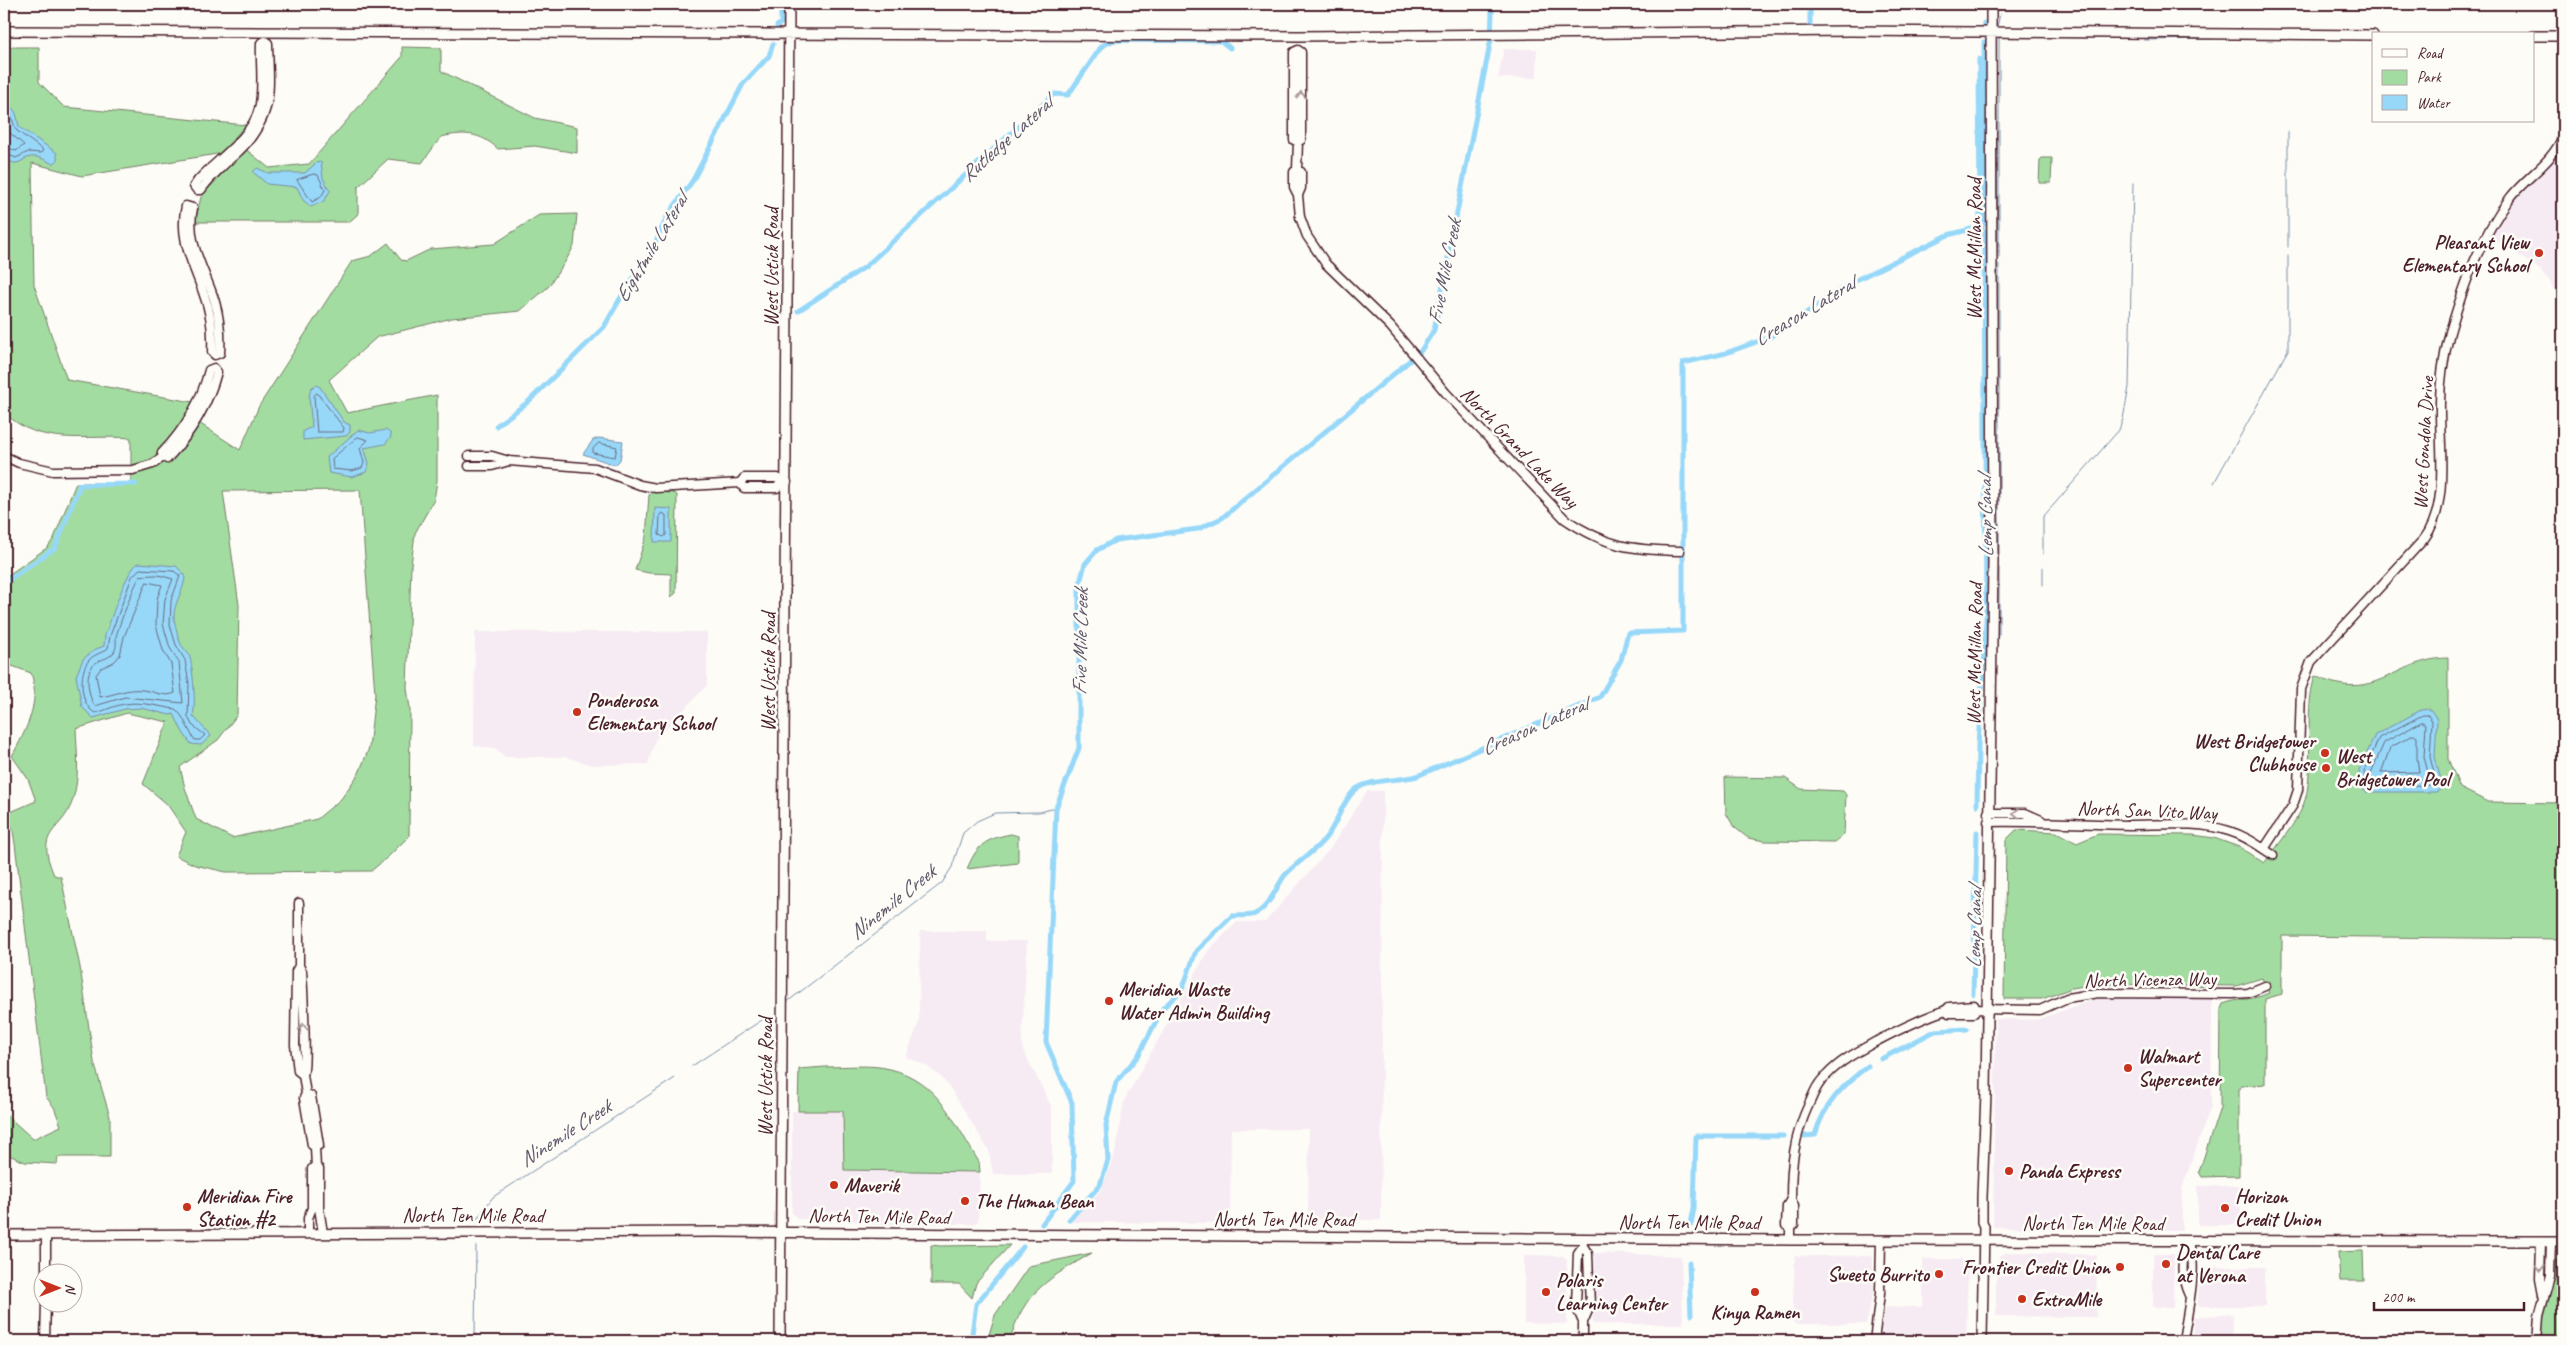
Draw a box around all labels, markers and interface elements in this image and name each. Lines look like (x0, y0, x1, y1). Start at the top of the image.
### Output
legend (2372, 32, 2534, 122)
text: Road (2417, 44, 2444, 63)
text: Park (2417, 68, 2442, 87)
water label: Rutledge Lateral (955, 86, 1063, 187)
one-way arrow (1296, 91, 1306, 98)
text: Water (2417, 94, 2451, 113)
street label: West McMillan Road (1962, 175, 1987, 320)
water label: Eightmile Lateral (609, 184, 697, 307)
street label: West Ustick Road (759, 204, 784, 327)
water label: Five Mile Creek (1421, 214, 1468, 327)
place label: Pleasant View Elementary School (2402, 230, 2532, 278)
marker: Pleasant View Elementary School (2533, 247, 2545, 259)
water label: Creason Lateral (1749, 267, 1865, 351)
street label: West Gondola Drive (2408, 375, 2440, 510)
street label: North Grand Lake Way (1455, 381, 1585, 514)
water label: Lemp Canal (1971, 469, 1999, 558)
street label: West McMillan Road (1961, 580, 1988, 725)
water label: Five Mile Creek (1066, 585, 1094, 695)
street label: West Ustick Road (756, 609, 781, 732)
place label: Ponderosa Elementary School (587, 688, 717, 736)
water label: Creason Lateral (1477, 688, 1597, 761)
marker: Ponderosa Elementary School (571, 706, 583, 718)
place label: West Bridgetower Clubhouse (2194, 729, 2318, 777)
place label: West Bridgetower Pool (2336, 744, 2454, 792)
marker: West Bridgetower Clubhouse (2319, 747, 2331, 759)
marker: West Bridgetower Pool (2320, 762, 2332, 774)
street label: North San Vito Way (2077, 796, 2219, 826)
one-way arrow (2012, 808, 2020, 818)
water label: Ninemile Creek (843, 857, 943, 945)
water label: Lemp Canal (1960, 880, 1988, 969)
street label: North Vicenza Way (2084, 966, 2218, 993)
place label: Meridian Waste Water Admin Building (1119, 977, 1271, 1025)
marker: Meridian Waste Water Admin Building (1103, 995, 1115, 1007)
street label: West Ustick Road (753, 1014, 778, 1137)
one-way arrow (298, 1023, 308, 1030)
place label: Walmart Supercenter (2138, 1044, 2223, 1092)
marker: Walmart Supercenter (2122, 1062, 2134, 1074)
water label: Ninemile Creek (514, 1092, 619, 1172)
place label: Panda Express (2019, 1159, 2122, 1184)
marker: Panda Express (2003, 1165, 2015, 1177)
place label: Maverik (844, 1173, 901, 1198)
marker: Maverik (828, 1179, 840, 1191)
place label: Meridian Fire Station #2 (197, 1184, 293, 1232)
place label: Horizon Credit Union (2235, 1184, 2322, 1232)
place label: The Human Bean (975, 1189, 1094, 1214)
marker: The Human Bean (959, 1195, 971, 1207)
marker: Meridian Fire Station #2 (181, 1201, 193, 1213)
marker: Horizon Credit Union (2219, 1202, 2231, 1214)
street label: North Ten Mile Road (402, 1203, 547, 1228)
street label: North Ten Mile Road (808, 1203, 953, 1230)
street label: North Ten Mile Road (1213, 1207, 1358, 1232)
street label: North Ten Mile Road (1618, 1210, 1763, 1235)
street label: North Ten Mile Road (2022, 1211, 2167, 1236)
place label: Dental Care at Verona (2176, 1240, 2261, 1288)
place label: Frontier Credit Union (1962, 1255, 2112, 1280)
marker: Dental Care at Verona (2160, 1258, 2172, 1270)
marker: Frontier Credit Union (2114, 1261, 2126, 1273)
north arrow (32, 1262, 82, 1312)
place label: Sweeto Burrito (1827, 1262, 1931, 1287)
one-way arrow (2535, 1264, 2545, 1272)
place label: Polaris Learning Center (1556, 1268, 1670, 1316)
marker: Sweeto Burrito (1933, 1268, 1945, 1280)
scale bar (2374, 1280, 2524, 1312)
text: N (62, 1284, 79, 1295)
marker: Polaris Learning Center (1540, 1286, 1552, 1298)
marker: Kinya Ramen (1749, 1286, 1761, 1298)
place label: ExtraMile (2032, 1287, 2103, 1312)
text: 200 m (2382, 1288, 2416, 1307)
marker: ExtraMile (2016, 1293, 2028, 1305)
place label: Kinya Ramen (1711, 1300, 1800, 1326)

